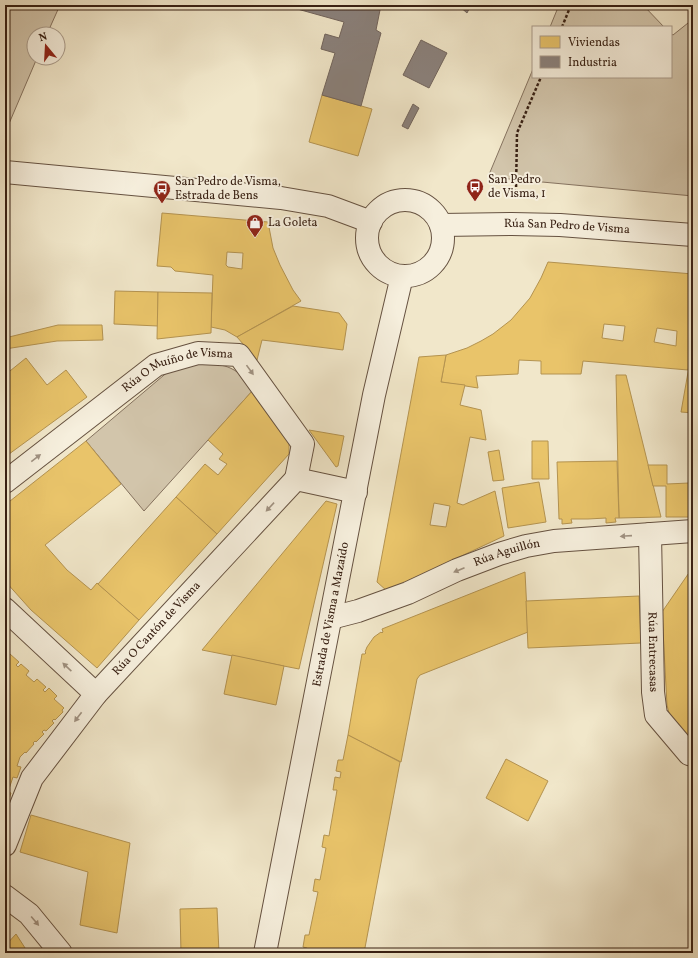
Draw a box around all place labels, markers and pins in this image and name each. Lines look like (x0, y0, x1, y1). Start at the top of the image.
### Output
place label: San Pedro de Visma, 1 (488, 172, 546, 202)
place label: San Pedro de Visma, Estrada de Bens (175, 174, 281, 204)
bus stop icon: San Pedro de Visma, 1 (465, 177, 485, 202)
bus stop icon: San Pedro de Visma, Estrada de Bens (152, 179, 172, 204)
shop icon: La Goleta (245, 213, 265, 238)
place label: La Goleta (268, 215, 318, 231)

